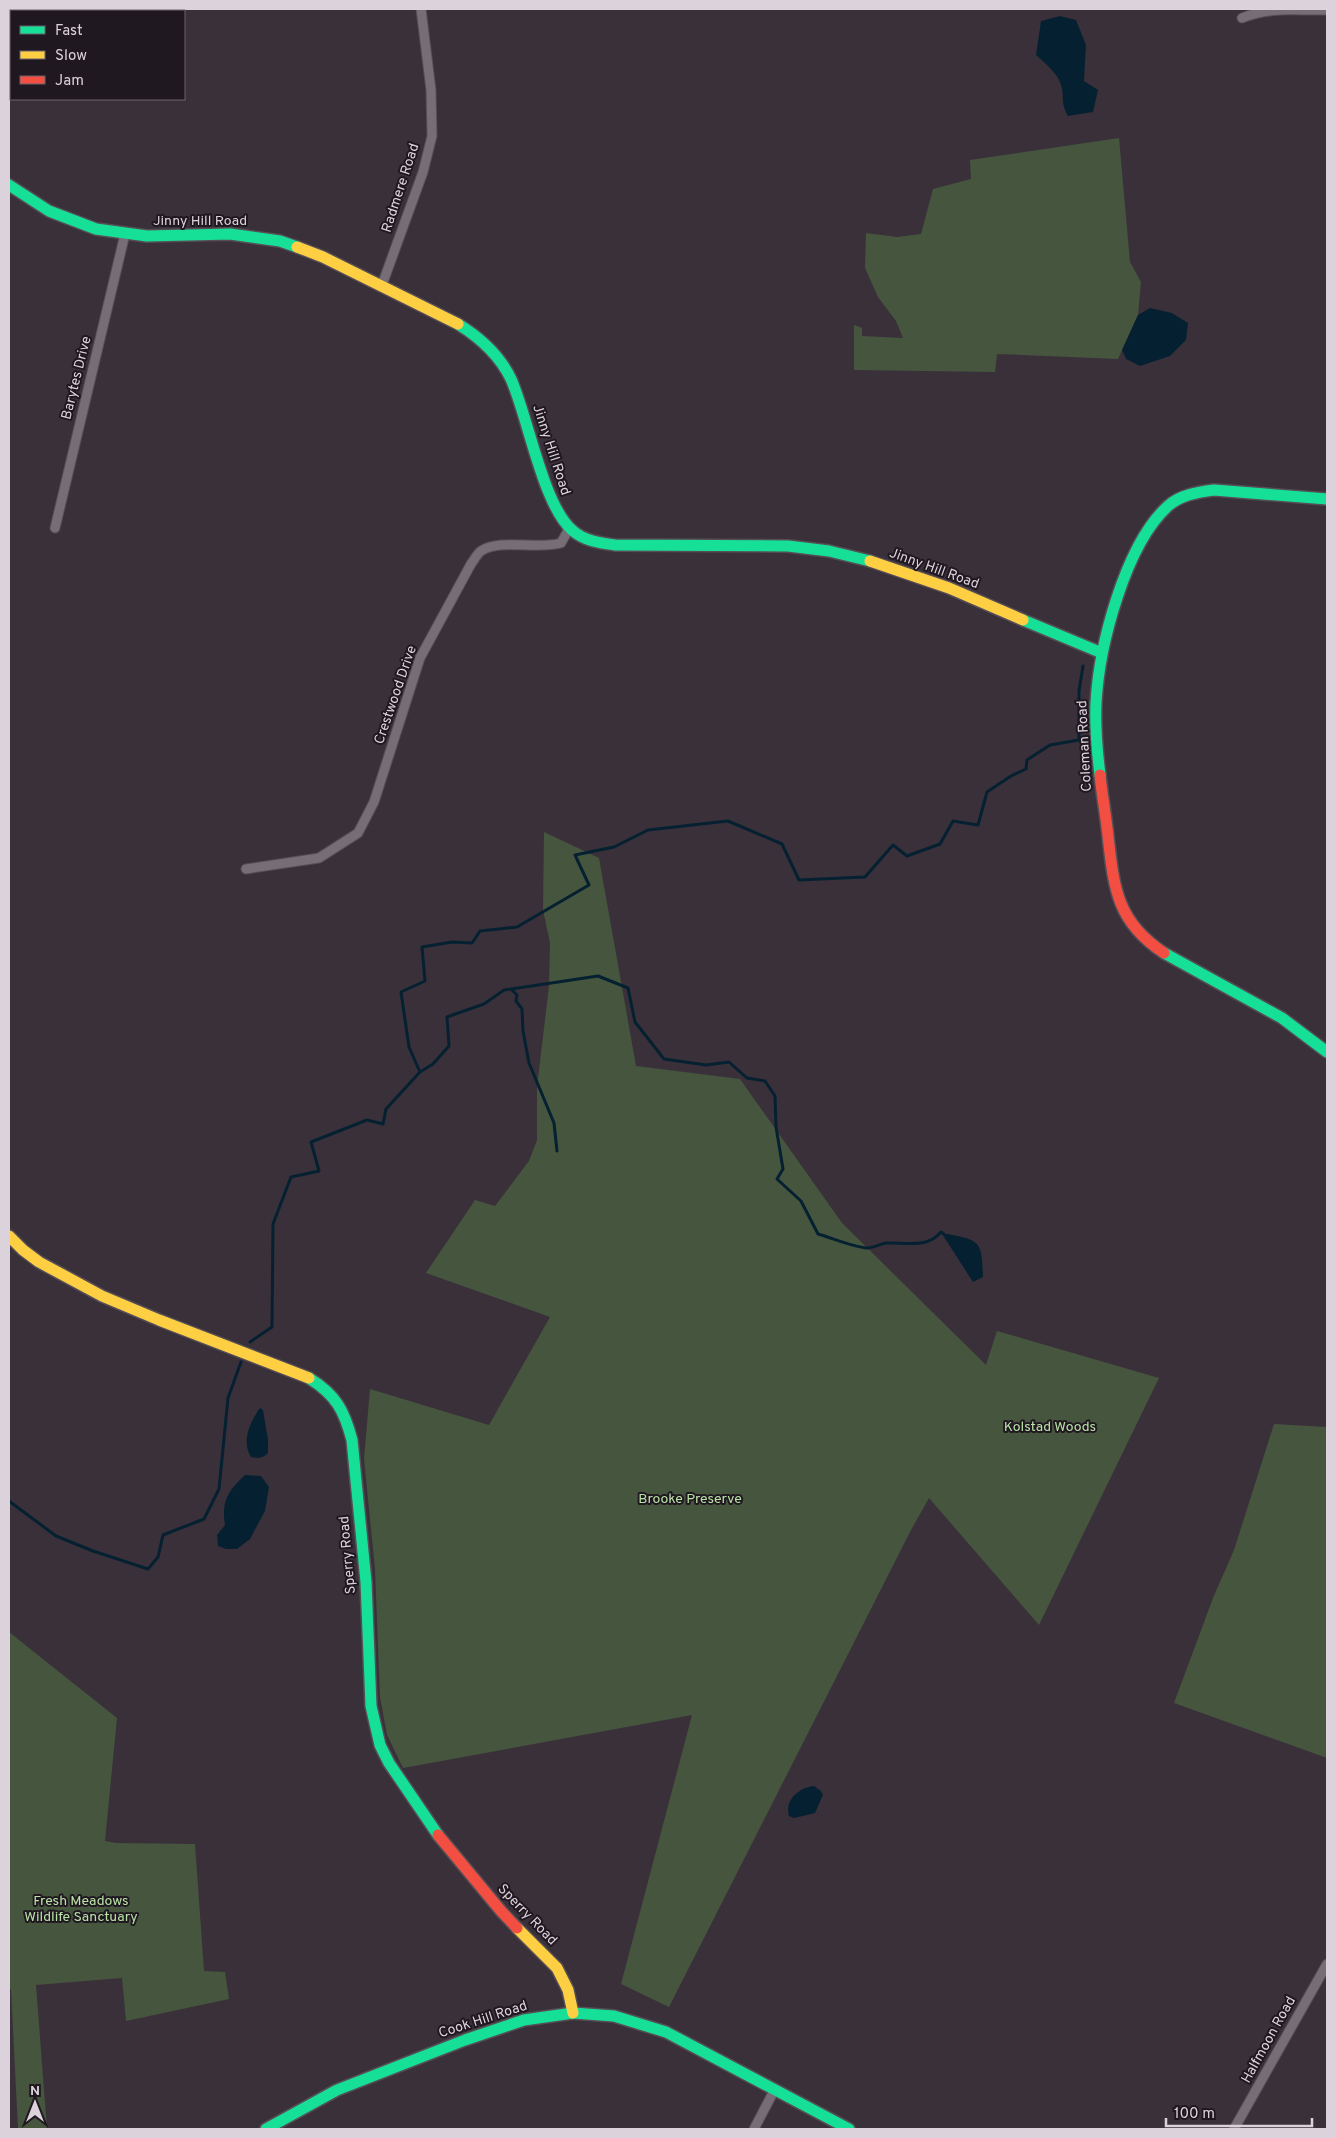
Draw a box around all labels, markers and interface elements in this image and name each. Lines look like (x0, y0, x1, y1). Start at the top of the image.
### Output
legend (10, 10, 185, 100)
text: Fast (55, 22, 83, 41)
text: Slow (55, 47, 87, 66)
text: Jam (55, 72, 84, 91)
street label: Radmere Road (379, 141, 423, 235)
street label: Jinny Hill Road (153, 213, 247, 230)
street label: Barytes Drive (58, 334, 96, 422)
street label: Jinny Hill Road (528, 403, 574, 497)
street label: Jinny Hill Road (887, 545, 981, 593)
street label: Crestwood Drive (371, 643, 421, 747)
street label: Coleman Road (1074, 700, 1096, 792)
park label: Kolstad Woods (1004, 1419, 1096, 1436)
park label: Brooke Preserve (638, 1491, 742, 1508)
street label: Sperry Road (336, 1515, 360, 1595)
street label: Sperry Road (494, 1881, 560, 1949)
park label: Fresh Meadows Wildlife Sanctuary (24, 1893, 138, 1926)
street label: Halfmoon Road (1238, 1994, 1300, 2086)
street label: Cook Hill Road (437, 1998, 529, 2042)
north arrow (10, 2078, 60, 2128)
text: N (30, 2083, 40, 2100)
scale bar (1166, 2096, 1312, 2128)
text: 100 m (1174, 2105, 1215, 2124)

